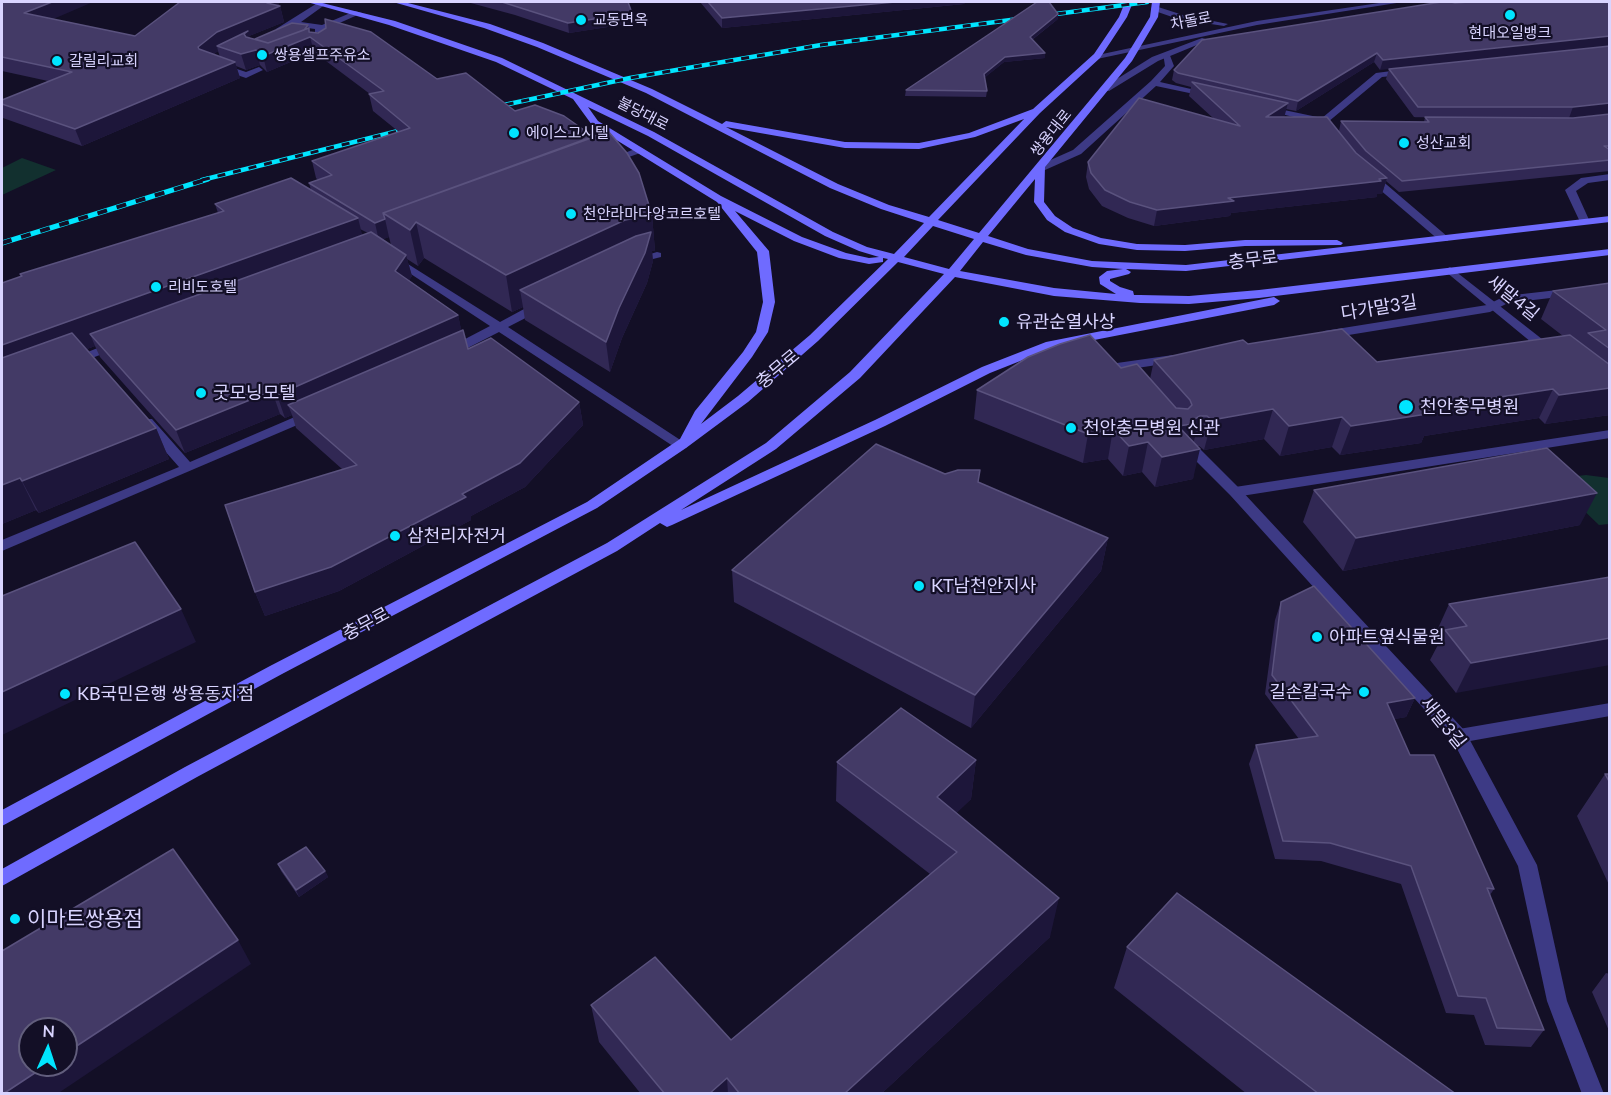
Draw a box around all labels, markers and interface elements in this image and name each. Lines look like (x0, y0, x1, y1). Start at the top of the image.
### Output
street label: 차돌로 (1169, 8, 1213, 34)
marker: 현대오일뱅크 (1503, 8, 1517, 22)
place label: 교동면옥 (593, 11, 648, 29)
marker: 교동면옥 (574, 13, 588, 27)
place label: 현대오일뱅크 (1469, 24, 1551, 42)
place label: 쌍용셀프주유소 (274, 46, 371, 64)
marker: 쌍용셀프주유소 (255, 48, 269, 62)
place label: 갈릴리교회 (69, 52, 138, 70)
marker: 갈릴리교회 (50, 54, 64, 68)
street label: 불당대로 (614, 93, 672, 135)
street label: 쌍용대로 (1027, 106, 1075, 160)
place label: 에이스고시텔 (526, 124, 609, 142)
marker: 에이스고시텔 (507, 126, 521, 140)
place label: 성산교회 (1416, 134, 1471, 152)
marker: 성산교회 (1397, 136, 1411, 150)
place label: 천안라마다앙코르호텔 (583, 205, 721, 223)
marker: 천안라마다앙코르호텔 (564, 207, 578, 221)
street label: 충무로 (1227, 246, 1279, 274)
street label: 새말4길 (1483, 271, 1543, 325)
place label: 리비도호텔 (168, 278, 237, 296)
marker: 리비도호텔 (149, 280, 163, 294)
street label: 다가말3길 (1339, 291, 1419, 325)
place label: 유관순열사상 (1016, 311, 1115, 333)
marker: 유관순열사상 (997, 315, 1011, 329)
street label: 충무로 (752, 345, 804, 393)
place label: 굿모닝모텔 (213, 382, 296, 404)
marker: 굿모닝모텔 (194, 386, 208, 400)
place label: 천안충무병원 (1420, 396, 1519, 418)
marker: 천안충무병원 (1397, 398, 1415, 416)
place label: 천안충무병원 신관 (1083, 417, 1220, 439)
marker: 천안충무병원 신관 (1064, 421, 1078, 435)
place label: 삼천리자전거 (407, 525, 506, 547)
marker: 삼천리자전거 (388, 529, 402, 543)
place label: KT남천안지사 (931, 575, 1036, 597)
marker: KT남천안지사 (912, 579, 926, 593)
street label: 충무로 (339, 603, 393, 645)
place label: 아파트옆식물원 (1329, 626, 1445, 648)
marker: 아파트옆식물원 (1310, 630, 1324, 644)
place label: 길손칼국수 (1269, 681, 1352, 703)
place label: KB국민은행 쌍용동지점 (77, 683, 254, 705)
marker: 길손칼국수 (1357, 685, 1371, 699)
marker: KB국민은행 쌍용동지점 (58, 687, 72, 701)
street label: 새말3길 (1416, 693, 1470, 753)
place label: 이마트쌍용점 (27, 906, 143, 932)
marker: 이마트쌍용점 (8, 912, 22, 926)
north arrow (18, 1017, 78, 1077)
text: N (42, 1021, 56, 1040)

